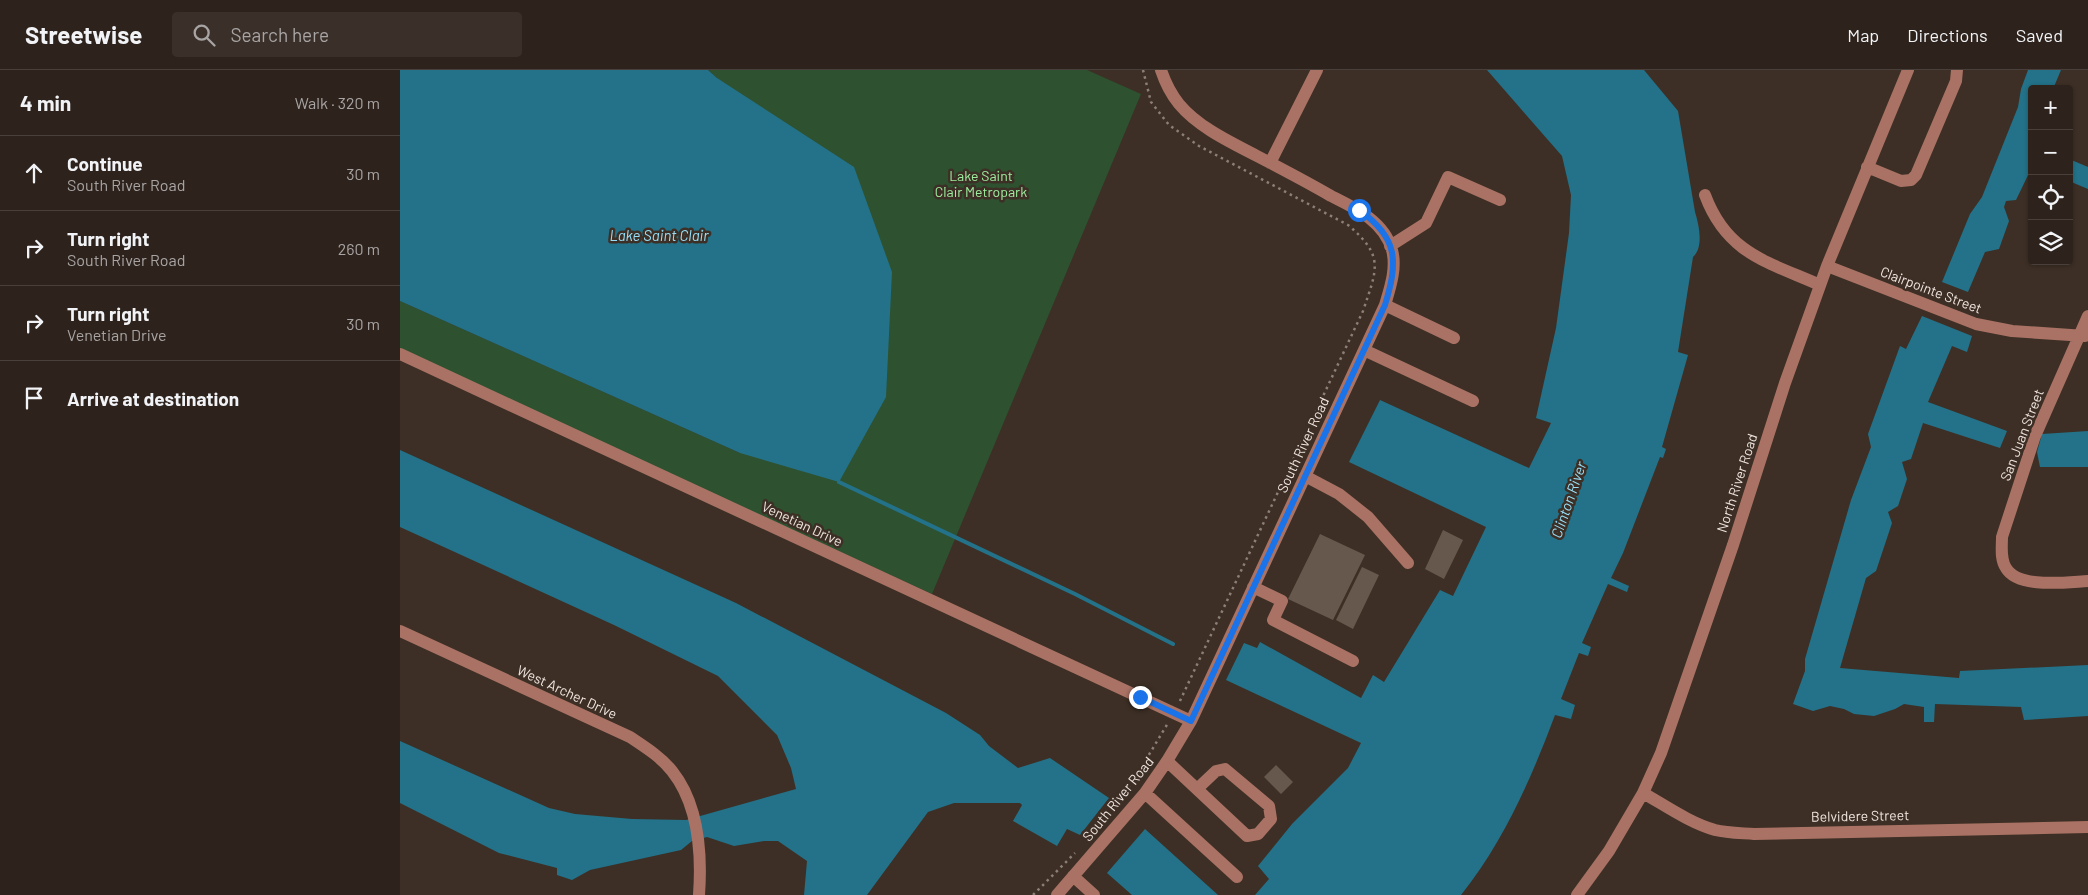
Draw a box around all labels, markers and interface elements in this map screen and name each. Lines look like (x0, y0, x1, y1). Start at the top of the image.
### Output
search box (172, 12, 522, 57)
text: Streetwise (25, 20, 142, 49)
icon: search (190, 21, 218, 49)
text: Search here (230, 23, 329, 46)
text: Map (1847, 24, 1879, 46)
text: Directions (1907, 24, 1988, 46)
text: Saved (2016, 24, 2063, 46)
map controls (2028, 85, 2073, 265)
button: + (2028, 85, 2073, 130)
text: 4 min (20, 90, 71, 115)
text: Walk · 320 m (295, 93, 380, 112)
button: − (2028, 130, 2073, 175)
text: Continue (67, 152, 143, 175)
icon: ahead (20, 159, 48, 187)
text: 30 m (346, 164, 380, 183)
park label: Lake Saint Clair Metropark (935, 167, 1027, 200)
text: South River Road (67, 175, 185, 194)
button: locate (2028, 175, 2073, 220)
route start (1348, 199, 1371, 222)
button: layers (2028, 220, 2073, 265)
water label: Lake Saint Clair (609, 226, 709, 244)
text: Turn right (67, 227, 149, 250)
icon: right (20, 234, 48, 262)
text: 260 m (338, 239, 380, 258)
text: South River Road (67, 250, 185, 269)
street label: Clairpointe Street (1878, 262, 1984, 317)
text: Turn right (67, 302, 149, 325)
icon: right (20, 309, 48, 337)
text: 30 m (346, 314, 380, 333)
text: Venetian Drive (67, 325, 167, 344)
icon: arrive (20, 384, 48, 412)
text: Arrive at destination (67, 387, 239, 410)
street label: San Juan Street (1996, 387, 2047, 483)
street label: South River Road (1273, 394, 1332, 495)
street label: North River Road (1713, 431, 1760, 534)
water label: Clinton River (1547, 458, 1590, 540)
street label: Venetian Drive (759, 497, 845, 550)
street label: West Archer Drive (515, 661, 620, 722)
route end (1129, 686, 1152, 709)
street label: South River Road (1078, 753, 1157, 844)
street label: Belvidere Street (1811, 806, 1909, 825)

